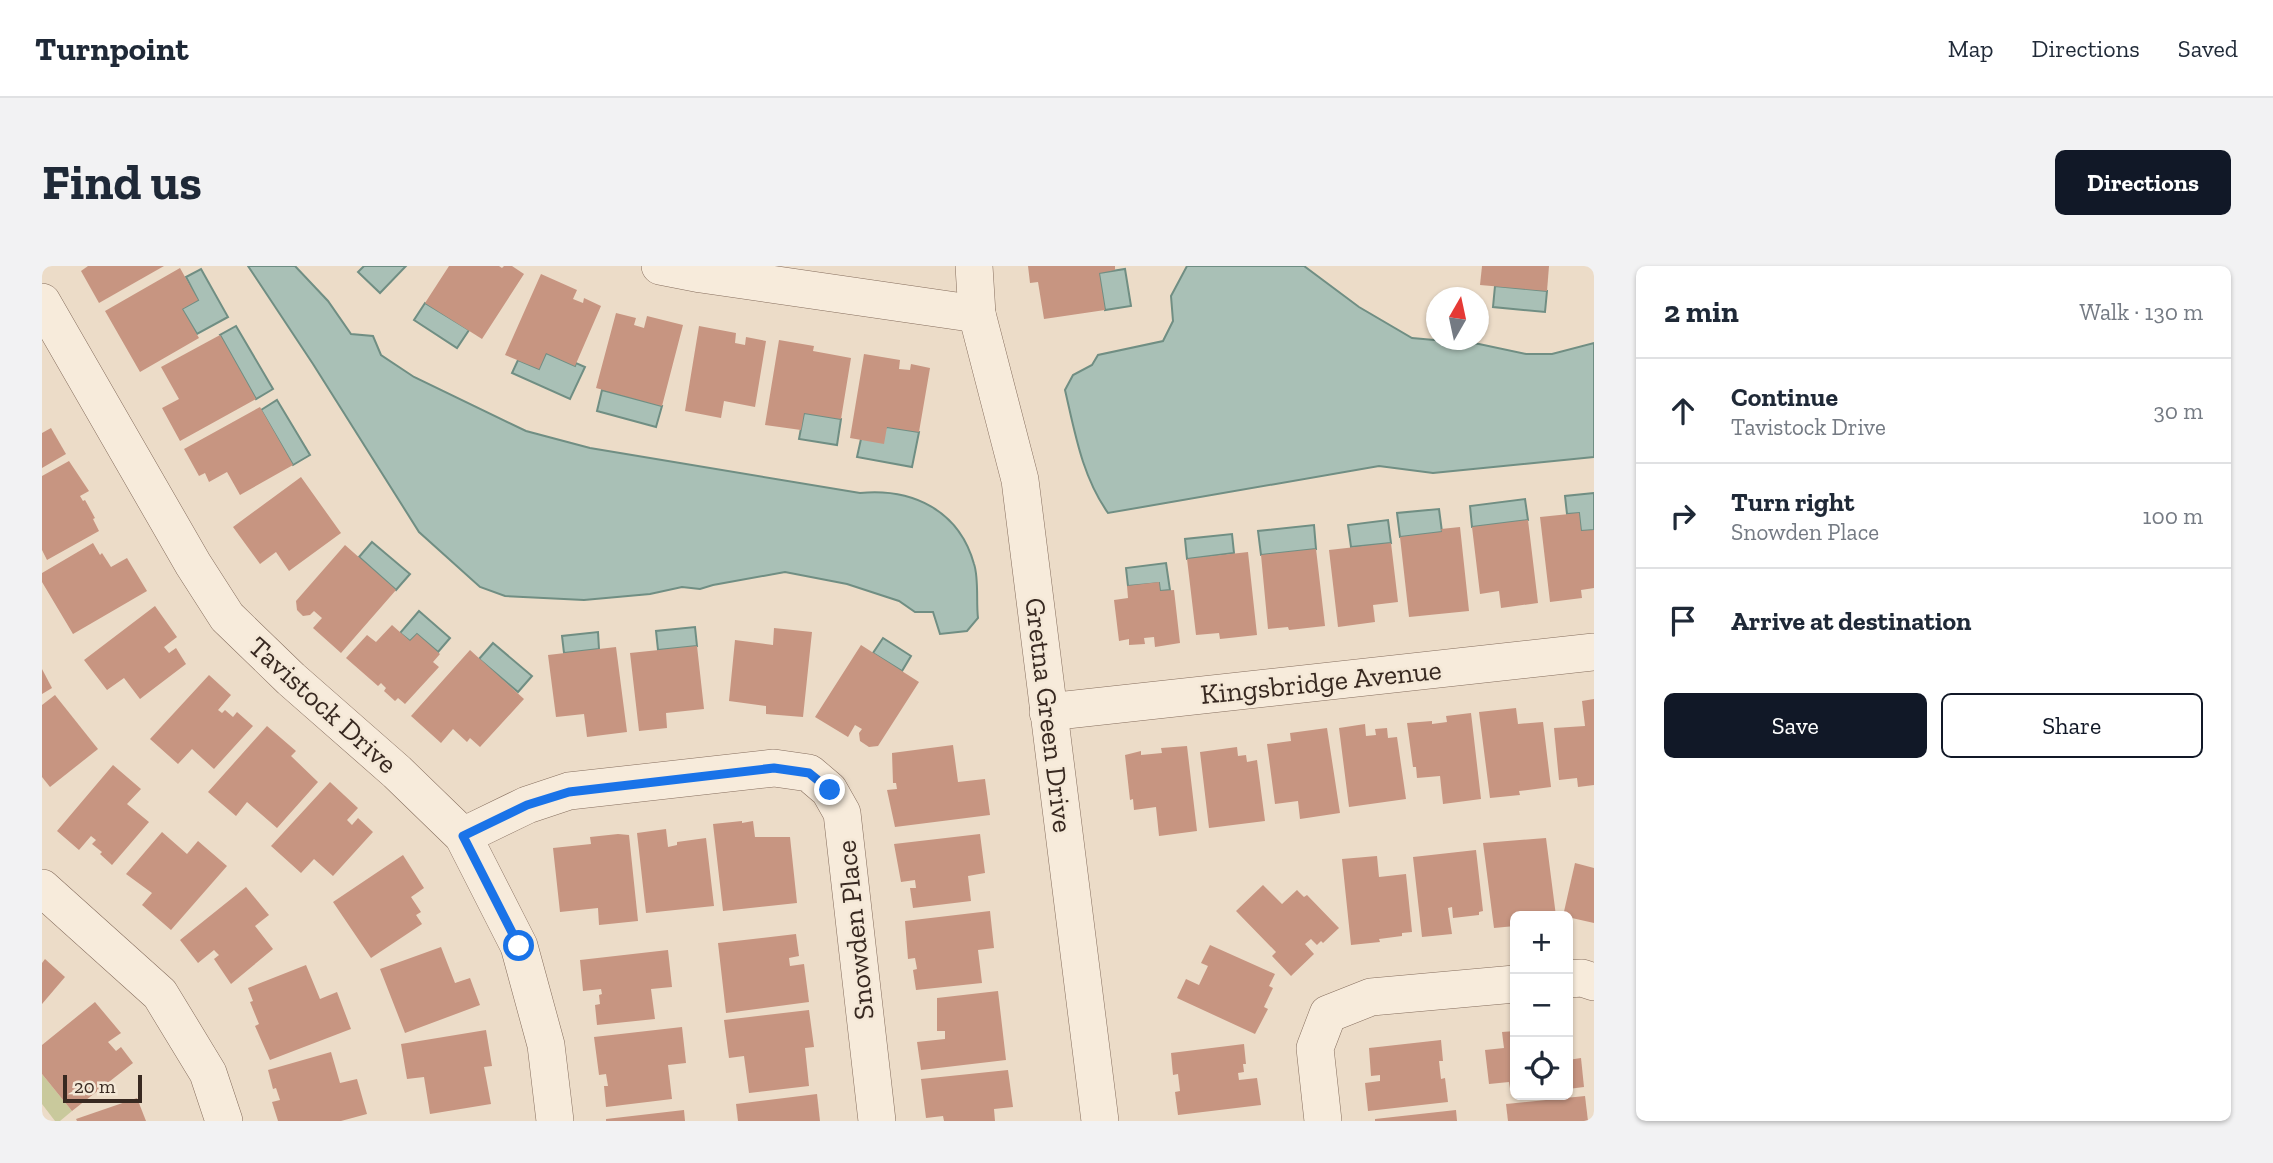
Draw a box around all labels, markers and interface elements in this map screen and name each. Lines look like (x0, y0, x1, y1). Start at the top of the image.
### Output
text: Turnpoint (35, 29, 189, 68)
text: Map (1948, 34, 1994, 63)
text: Directions (2032, 34, 2140, 63)
text: Saved (2178, 34, 2238, 63)
button: Directions (2055, 150, 2231, 215)
text: Find us (42, 153, 202, 212)
north arrow (1426, 287, 1489, 350)
text: 2 min (1664, 294, 1739, 330)
text: Walk · 130 m (2079, 298, 2203, 326)
text: Continue (1731, 381, 1838, 413)
icon: ahead (1664, 392, 1702, 430)
text: 30 m (2153, 397, 2203, 425)
text: Tavistock Drive (1731, 413, 1886, 441)
text: Turn right (1731, 486, 1854, 518)
icon: right (1664, 497, 1702, 535)
text: 100 m (2143, 502, 2203, 530)
text: Snowden Place (1731, 518, 1879, 546)
street label: Gretna Green Drive (1018, 596, 1080, 834)
icon: arrive (1664, 602, 1702, 640)
text: Arrive at destination (1731, 605, 1971, 637)
street label: Tavistock Drive (242, 630, 404, 780)
street label: Kingsbridge Avenue (1199, 653, 1443, 711)
button: Save (1664, 693, 1927, 758)
button: Share (1941, 693, 2203, 758)
route end (814, 774, 845, 805)
street label: Snowden Place (829, 839, 881, 1021)
map controls (1510, 911, 1573, 1100)
button: + (1510, 911, 1573, 974)
route start (503, 930, 534, 961)
button: − (1510, 974, 1573, 1037)
button: locate (1510, 1037, 1573, 1100)
scale bar (63, 1072, 142, 1104)
text: 20 m (74, 1075, 115, 1098)

